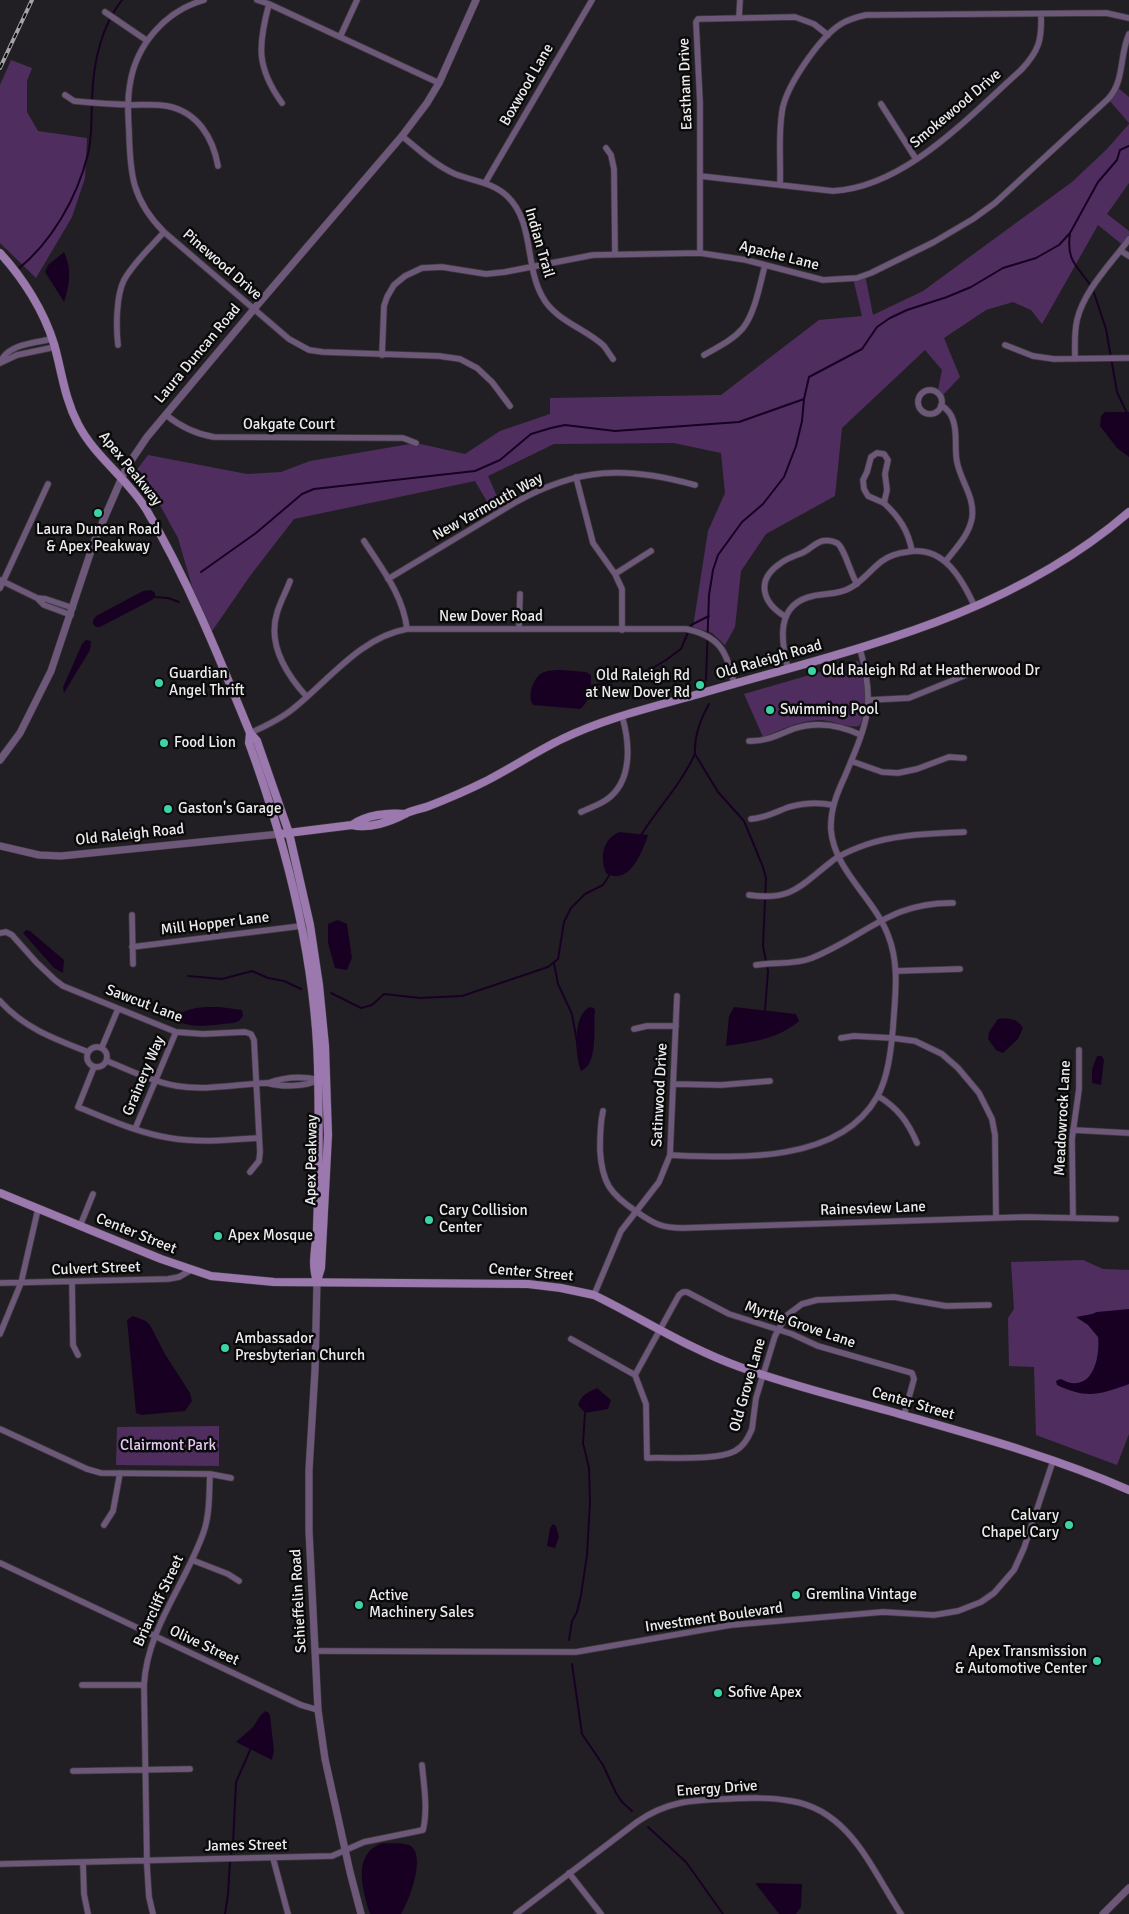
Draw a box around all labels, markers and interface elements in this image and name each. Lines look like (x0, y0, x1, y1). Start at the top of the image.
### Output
street label: Eastham Drive (675, 38, 697, 130)
street label: Boxwood Lane (496, 41, 558, 129)
street label: Smokewood Drive (907, 66, 1005, 152)
street label: Indian Trail (520, 206, 558, 280)
street label: Pinewood Drive (179, 226, 265, 304)
street label: Apache Lane (737, 237, 821, 275)
street label: Laura Duncan Road (151, 301, 245, 407)
street label: Oakgate Court (243, 416, 335, 434)
street label: Apex Peakway (94, 428, 166, 510)
street label: New Yarmouth Way (430, 469, 546, 545)
marker: Laura Duncan Road & Apex Peakway (92, 507, 104, 519)
place label: Laura Duncan Road & Apex Peakway (36, 521, 160, 556)
street label: New Dover Road (439, 608, 543, 626)
street label: Old Raleigh Road (714, 636, 824, 684)
place label: Old Raleigh Rd at Heatherwood Dr (822, 662, 1040, 680)
place label: Guardian Angel Thrift (169, 665, 245, 700)
marker: Old Raleigh Rd at Heatherwood Dr (806, 665, 818, 677)
place label: Old Raleigh Rd at New Dover Rd (585, 667, 690, 702)
marker: Guardian Angel Thrift (153, 677, 165, 689)
marker: Old Raleigh Rd at New Dover Rd (694, 679, 706, 691)
place label: Swimming Pool (780, 701, 879, 719)
marker: Swimming Pool (764, 704, 776, 716)
place label: Food Lion (174, 734, 236, 752)
marker: Food Lion (158, 737, 170, 749)
place label: Gaston's Garage (178, 800, 281, 818)
marker: Gaston's Garage (162, 803, 174, 815)
street label: Old Raleigh Road (75, 820, 185, 850)
street label: Mill Hopper Lane (160, 908, 270, 940)
street label: Sawcut Lane (103, 981, 185, 1027)
street label: Grainery Way (119, 1033, 169, 1119)
street label: Satinwood Drive (648, 1043, 672, 1147)
street label: Meadowrock Lane (1051, 1060, 1075, 1176)
street label: Apex Peakway (302, 1115, 322, 1205)
street label: Rainesview Lane (820, 1198, 926, 1220)
place label: Cary Collision Center (439, 1202, 528, 1237)
street label: Center Street (93, 1210, 179, 1258)
marker: Cary Collision Center (423, 1214, 435, 1226)
place label: Apex Mosque (228, 1227, 313, 1245)
marker: Apex Mosque (212, 1230, 224, 1242)
street label: Culvert Street (51, 1258, 141, 1280)
street label: Center Street (488, 1260, 574, 1286)
street label: Myrtle Grove Lane (742, 1298, 858, 1352)
place label: Ambassador Presbyterian Church (235, 1330, 365, 1365)
street label: Old Grove Lane (726, 1336, 770, 1434)
marker: Ambassador Presbyterian Church (219, 1342, 231, 1354)
street label: Center Street (870, 1384, 956, 1424)
park label: Clairmont Park (120, 1437, 216, 1455)
place label: Calvary Chapel Cary (982, 1507, 1059, 1542)
marker: Calvary Chapel Cary (1063, 1519, 1075, 1531)
street label: Schieffelin Road (287, 1549, 311, 1653)
street label: Briarcliff Street (130, 1552, 188, 1650)
place label: Gremlina Vintage (806, 1586, 917, 1604)
place label: Active Machinery Sales (369, 1587, 474, 1622)
marker: Gremlina Vintage (790, 1589, 802, 1601)
marker: Active Machinery Sales (353, 1599, 365, 1611)
street label: Investment Boulevard (644, 1599, 784, 1637)
street label: Olive Street (166, 1622, 242, 1670)
place label: Apex Transmission & Automotive Center (955, 1643, 1087, 1678)
marker: Apex Transmission & Automotive Center (1091, 1655, 1103, 1667)
place label: Sofive Apex (728, 1684, 802, 1702)
marker: Sofive Apex (712, 1687, 724, 1699)
street label: Energy Drive (676, 1777, 758, 1801)
street label: James Street (205, 1836, 287, 1856)

